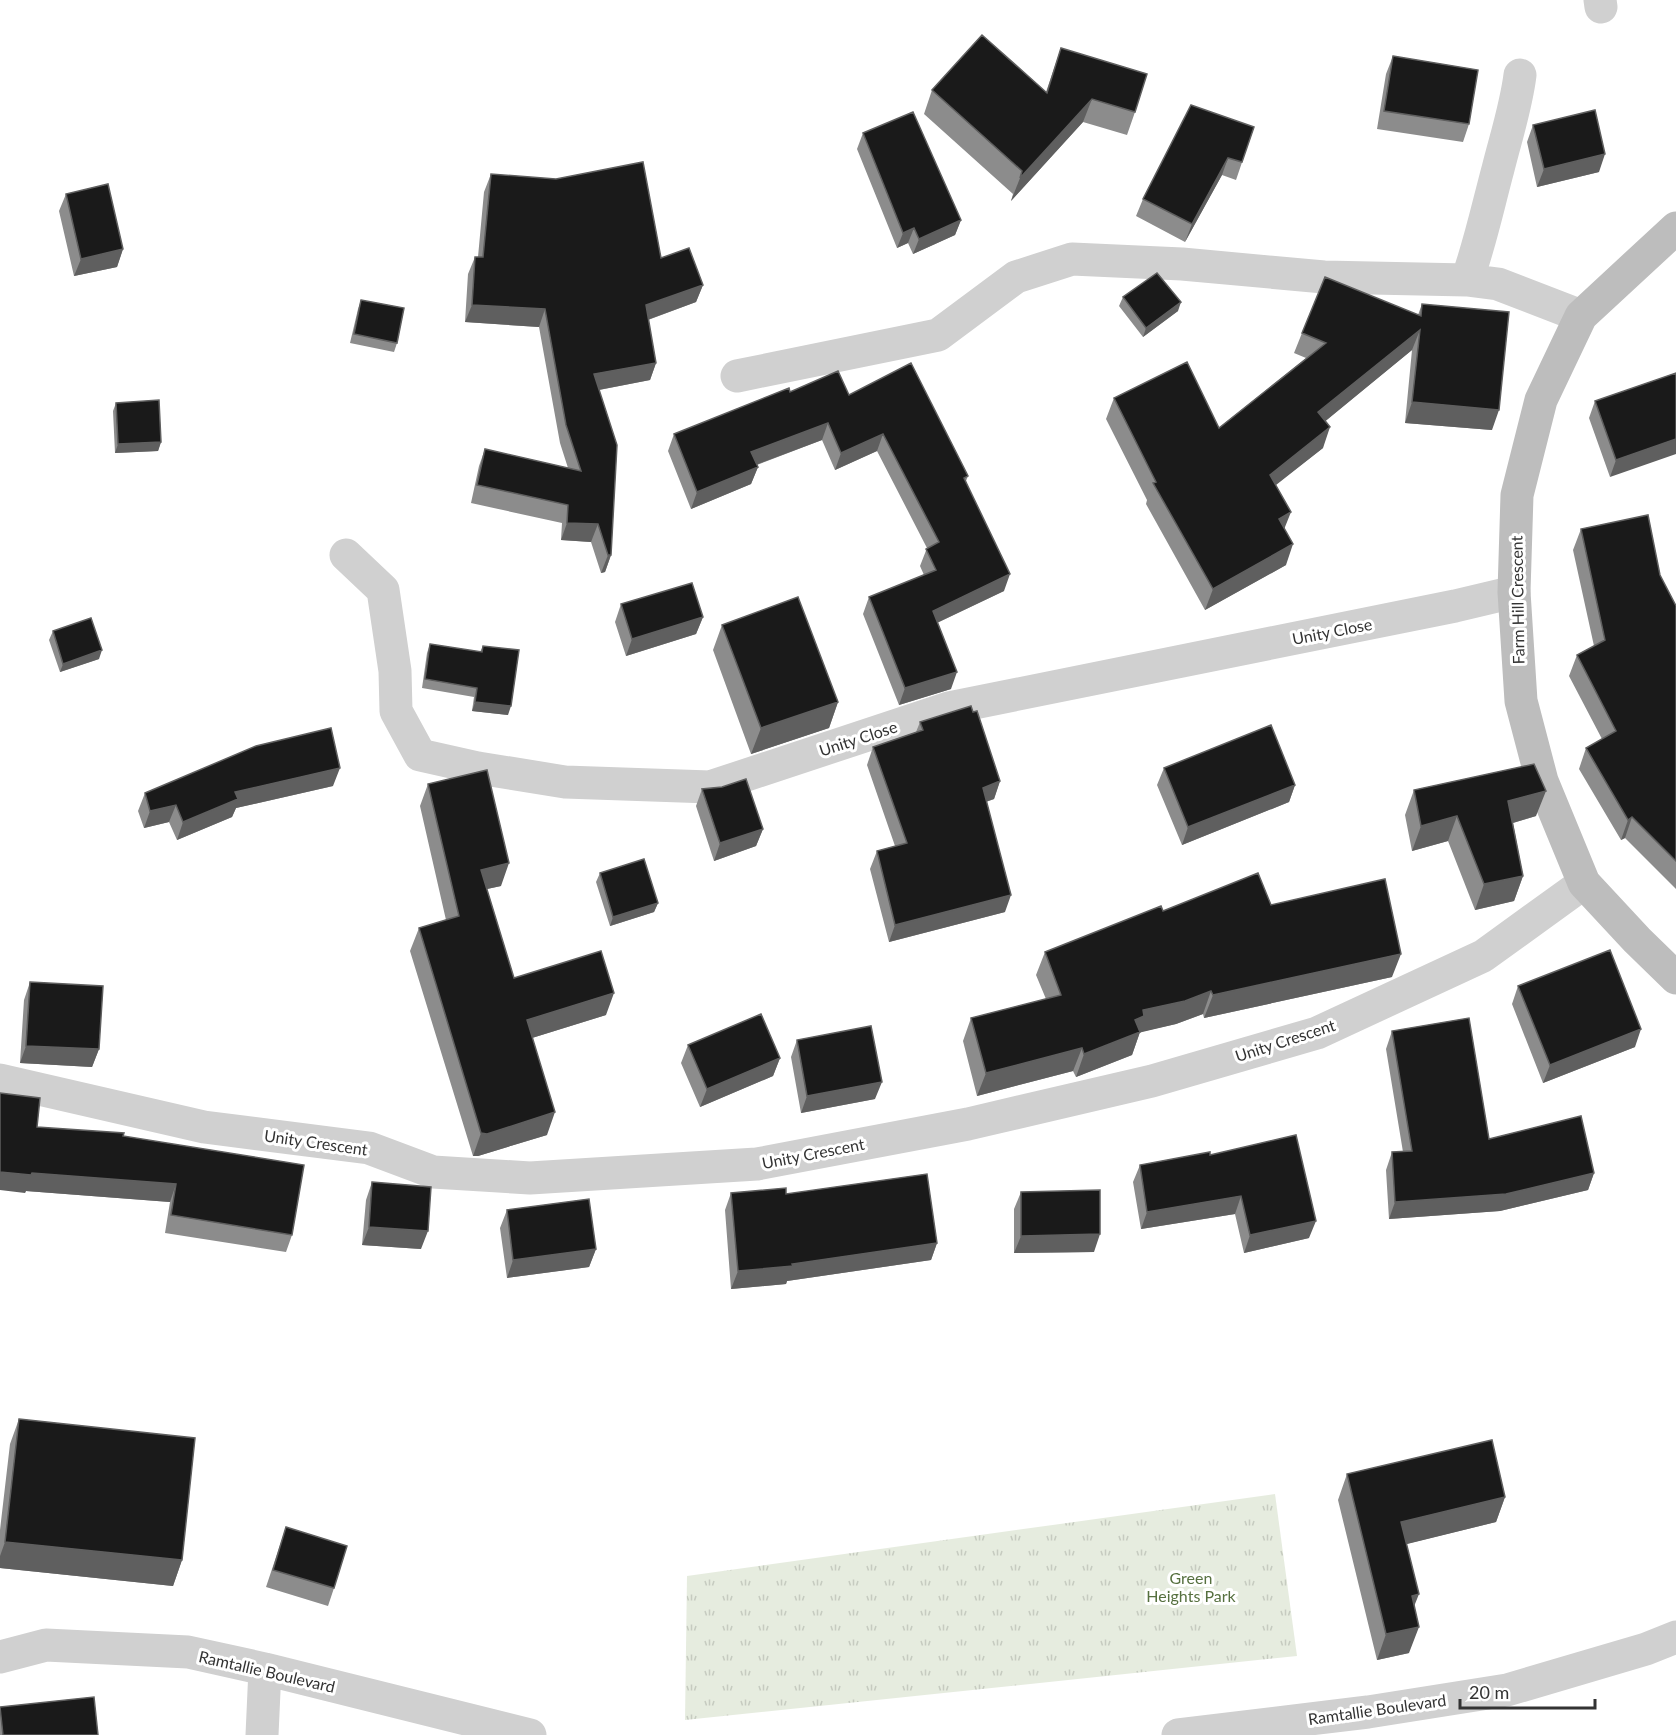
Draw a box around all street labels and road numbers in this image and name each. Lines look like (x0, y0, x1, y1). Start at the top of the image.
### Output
street label: Farm Hill Crescent (1506, 535, 1528, 664)
street label: Unity Close (1290, 614, 1374, 648)
street label: Unity Close (817, 716, 899, 760)
street label: Unity Crescent (1233, 1015, 1338, 1065)
street label: Unity Crescent (263, 1125, 369, 1159)
street label: Unity Crescent (760, 1134, 866, 1172)
street label: Ramtallie Boulevard (197, 1646, 337, 1696)
street label: Ramtallie Boulevard (1307, 1690, 1447, 1728)

